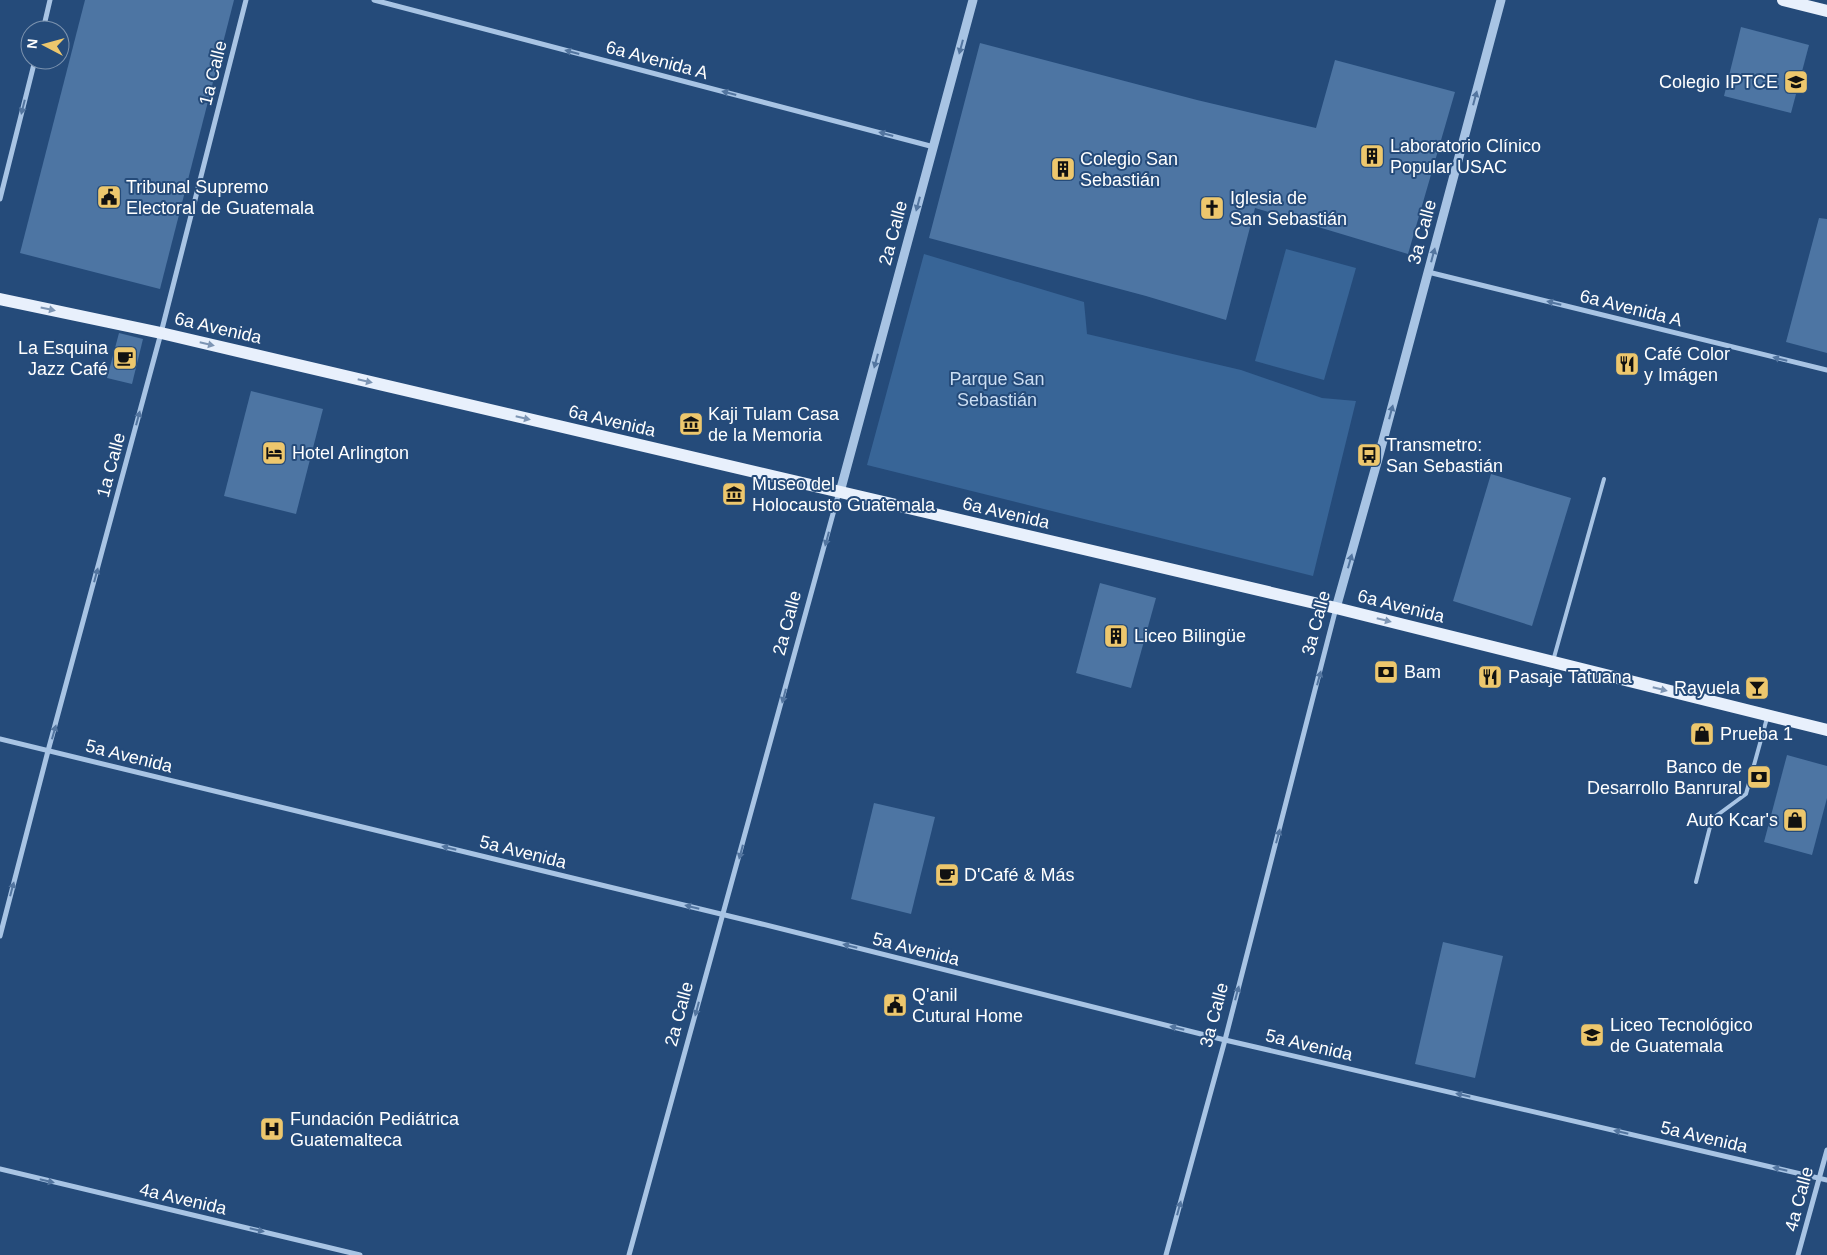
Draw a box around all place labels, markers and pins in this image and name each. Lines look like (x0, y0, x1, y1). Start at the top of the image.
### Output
school or university icon: Colegio IPTCE (1783, 69, 1809, 95)
place label: Colegio IPTCE (1659, 72, 1778, 92)
place label: Laboratorio Clínico Popular USAC (1390, 136, 1541, 177)
building icon: Laboratorio Clínico Popular USAC (1359, 143, 1385, 169)
place label: Colegio San Sebastián (1080, 149, 1178, 190)
building icon: Colegio San Sebastián (1050, 156, 1076, 182)
place label: Tribunal Supremo Electoral de Guatemala (126, 177, 315, 218)
public building icon: Tribunal Supremo Electoral de Guatemala (96, 184, 122, 210)
place label: Iglesia de San Sebastián (1230, 188, 1347, 229)
church icon: Iglesia de San Sebastián (1199, 195, 1225, 221)
place label: La Esquina Jazz Café (18, 338, 109, 379)
place label: Café Color y Imágen (1644, 344, 1730, 385)
cafe icon: La Esquina Jazz Café (112, 345, 138, 371)
restaurant icon: Café Color y Imágen (1614, 351, 1640, 377)
place label: Kaji Tulam Casa de la Memoria (708, 404, 840, 445)
museum icon: Kaji Tulam Casa de la Memoria (678, 411, 704, 437)
place label: Transmetro: San Sebastián (1386, 435, 1503, 476)
hotel icon: Hotel Arlington (261, 440, 287, 466)
bus stop icon: Transmetro: San Sebastián (1356, 442, 1382, 468)
place label: Hotel Arlington (292, 443, 409, 463)
place label: Museo del Holocausto Guatemala (752, 474, 936, 515)
museum icon: Museo del Holocausto Guatemala (721, 481, 747, 507)
building icon: Liceo Bilingüe (1103, 623, 1129, 649)
place label: Liceo Bilingüe (1134, 626, 1246, 646)
bank icon: Bam (1373, 659, 1399, 685)
place label: Bam (1404, 662, 1441, 682)
restaurant icon: Pasaje Tatuana (1477, 664, 1503, 690)
place label: Pasaje Tatuana (1508, 667, 1633, 687)
bar icon: Rayuela (1744, 675, 1770, 701)
place label: Rayuela (1674, 678, 1741, 698)
shop icon: Prueba 1 (1689, 721, 1715, 747)
place label: Prueba 1 (1720, 724, 1793, 744)
place label: Banco de Desarrollo Banrural (1587, 757, 1742, 798)
bank icon: Banco de Desarrollo Banrural (1746, 764, 1772, 790)
shop icon: Auto Kcar's (1782, 807, 1808, 833)
place label: Auto Kcar's (1687, 810, 1778, 830)
cafe icon: D'Café & Más (934, 862, 960, 888)
place label: D'Café & Más (964, 865, 1074, 885)
place label: Q'anil Cutural Home (912, 985, 1023, 1026)
public building icon: Q'anil Cutural Home (882, 992, 908, 1018)
place label: Liceo Tecnológico de Guatemala (1610, 1015, 1753, 1056)
school or university icon: Liceo Tecnológico de Guatemala (1579, 1022, 1605, 1048)
place label: Fundación Pediátrica Guatemalteca (290, 1109, 460, 1150)
hospital icon: Fundación Pediátrica Guatemalteca (259, 1116, 285, 1142)

